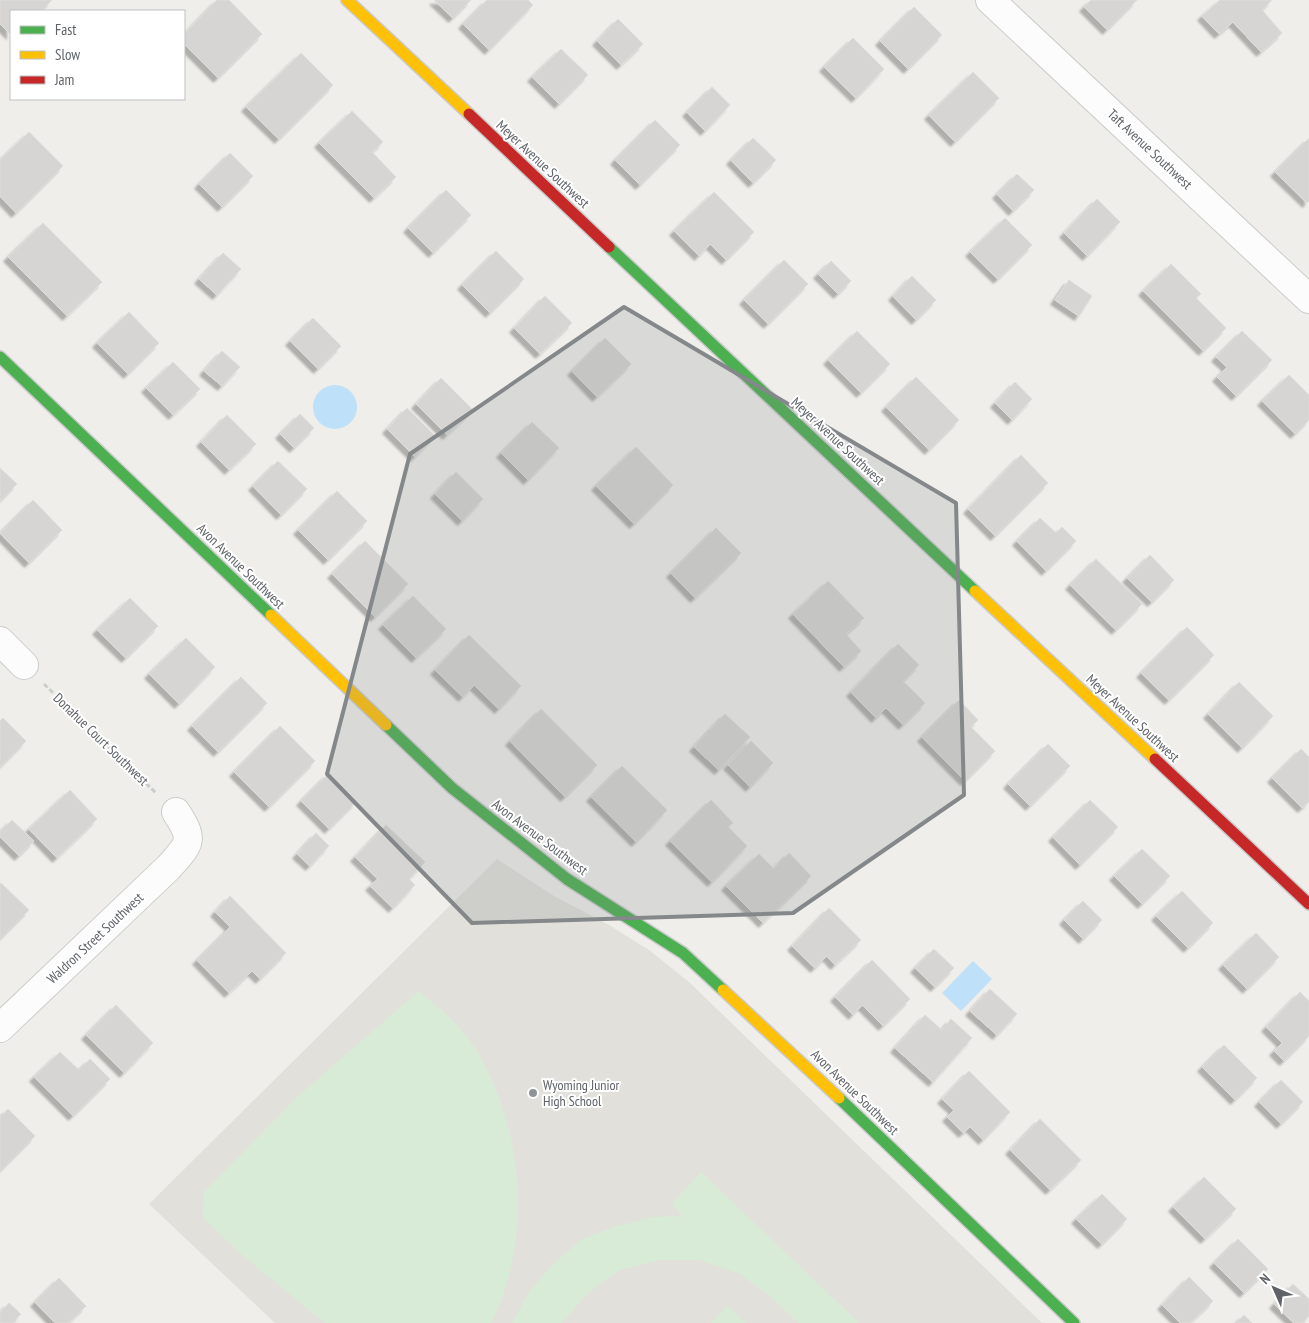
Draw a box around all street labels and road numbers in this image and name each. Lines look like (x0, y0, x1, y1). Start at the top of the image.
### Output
street label: Taft Avenue Southwest (1104, 105, 1196, 193)
street label: Meyer Avenue Southwest (493, 116, 593, 212)
street label: Meyer Avenue Southwest (788, 393, 888, 489)
street label: Avon Avenue Southwest (193, 519, 289, 613)
street label: Meyer Avenue Southwest (1083, 670, 1183, 766)
street label: Donahue Court Southwest (49, 689, 153, 789)
street label: Avon Avenue Southwest (488, 795, 592, 879)
street label: Waldron Street Southwest (43, 889, 147, 987)
street label: Avon Avenue Southwest (807, 1045, 903, 1139)

